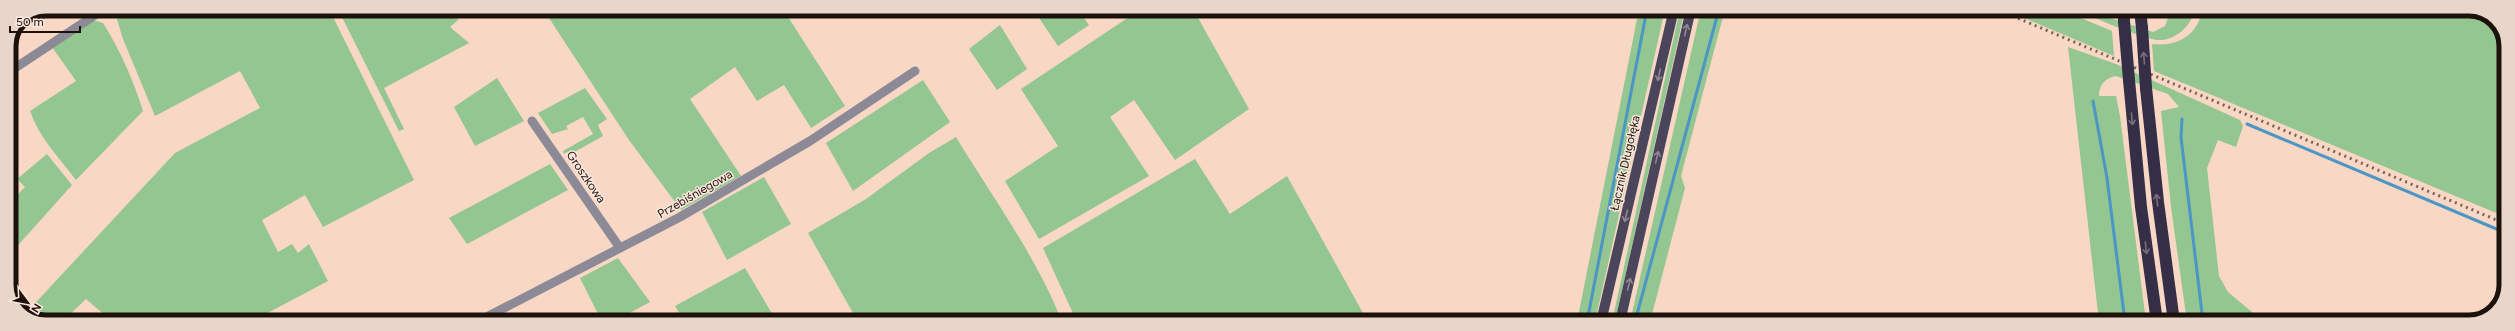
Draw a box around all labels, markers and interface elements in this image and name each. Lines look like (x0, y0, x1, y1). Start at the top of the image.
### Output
scale bar (10, 8, 80, 34)
text: 50 m (16, 15, 44, 29)
one-way arrow (1683, 24, 1691, 37)
one-way arrow (2140, 52, 2147, 65)
one-way arrow (1654, 69, 1662, 82)
one-way arrow (2129, 112, 2136, 125)
street label: Łącznik Długołęka (1607, 114, 1643, 212)
street label: Groszkowa (564, 148, 608, 206)
one-way arrow (1654, 151, 1662, 164)
street label: Przebiśniegowa (655, 167, 735, 221)
one-way arrow (2154, 194, 2161, 207)
one-way arrow (1621, 209, 1629, 222)
one-way arrow (2142, 241, 2150, 254)
one-way arrow (1625, 278, 1633, 291)
north arrow (8, 283, 48, 323)
text: N (28, 301, 44, 315)

